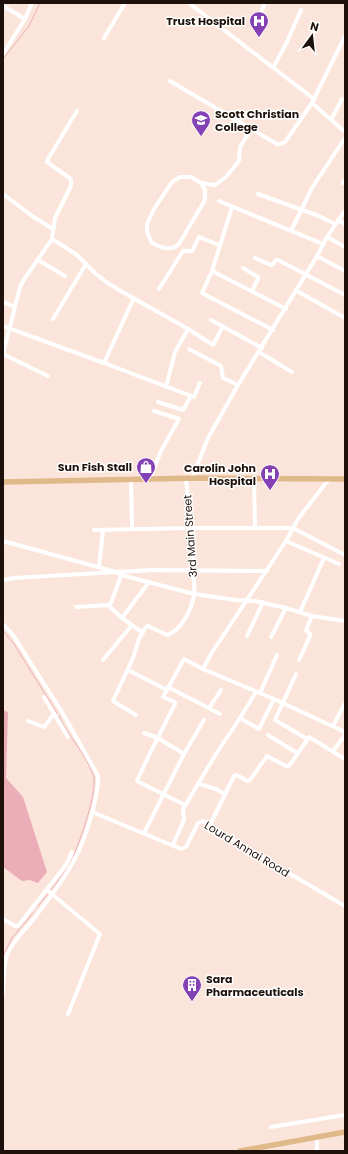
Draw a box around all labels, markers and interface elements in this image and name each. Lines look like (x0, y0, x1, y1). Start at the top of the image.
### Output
hospital icon: Trust Hospital (248, 10, 270, 38)
place label: Trust Hospital (166, 13, 245, 29)
north arrow (292, 16, 332, 56)
text: N (309, 18, 321, 35)
place label: Scott Christian College (215, 106, 299, 135)
school or university icon: Scott Christian College (190, 109, 212, 137)
shop icon: Sun Fish Stall (135, 456, 157, 484)
place label: Sun Fish Stall (58, 459, 132, 475)
place label: Carolin John Hospital (184, 460, 256, 489)
hospital icon: Carolin John Hospital (259, 463, 281, 491)
street label: 3rd Main Street (179, 494, 201, 578)
street label: Lourd Annai Road (202, 817, 292, 881)
place label: Sara Pharmaceuticals (206, 971, 304, 1000)
building icon: Sara Pharmaceuticals (181, 974, 203, 1002)

